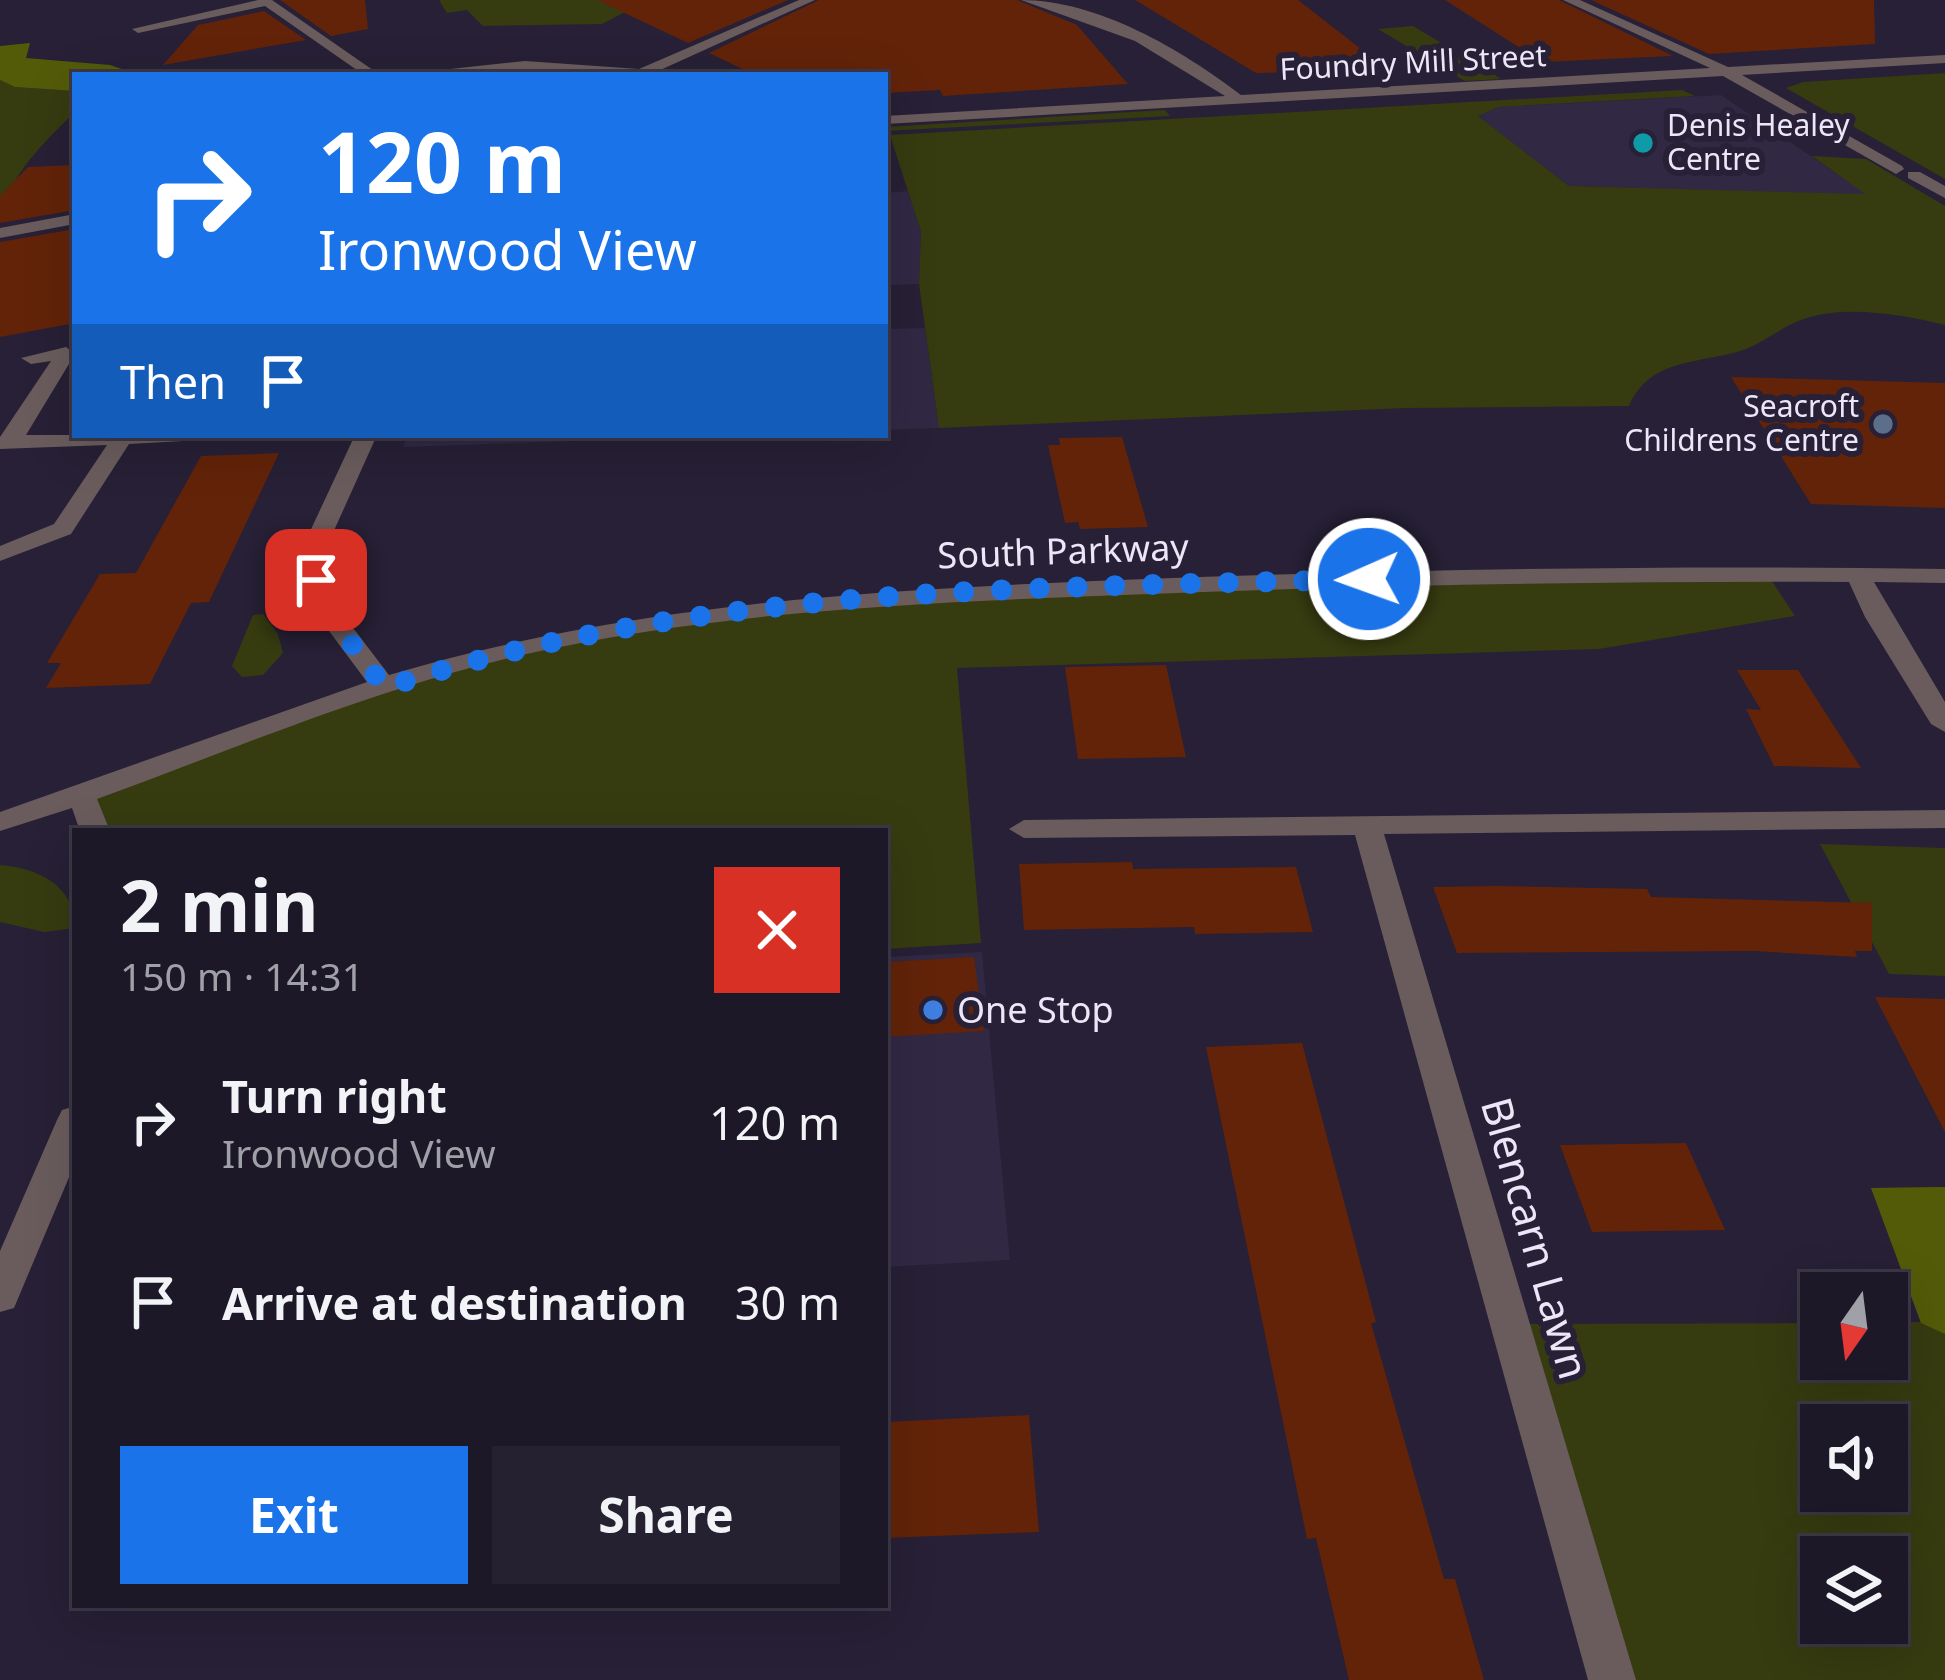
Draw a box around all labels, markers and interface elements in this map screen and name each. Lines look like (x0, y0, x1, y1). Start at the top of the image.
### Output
street label: Foundry Mill Street (1279, 34, 1547, 89)
text: 120 m (318, 103, 566, 218)
place label: Denis Healey Centre (1667, 104, 1850, 179)
icon: right (120, 120, 276, 276)
marker: Denis Healey Centre (1630, 130, 1656, 156)
text: Ironwood View (318, 212, 697, 286)
icon: arrive (250, 348, 316, 414)
text: Then (120, 351, 226, 412)
place label: Seacroft Childrens Centre (1624, 385, 1859, 460)
marker: Seacroft Childrens Centre (1870, 411, 1896, 437)
position arrow (1306, 516, 1432, 642)
street label: South Parkway (937, 522, 1190, 579)
pin (265, 529, 367, 631)
icon: arrive (283, 547, 349, 613)
text: 2 min (120, 855, 318, 953)
button: close (714, 867, 840, 993)
text: 150 m · 14:31 (120, 949, 364, 1002)
place label: One Stop (957, 985, 1114, 1034)
marker: One Stop (920, 997, 946, 1023)
text: Turn right (222, 1065, 447, 1126)
icon: right (120, 1089, 186, 1155)
street label: Blencarn Lawn (1469, 1090, 1604, 1385)
text: 120 m (709, 1092, 840, 1153)
text: Ironwood View (222, 1126, 496, 1179)
icon: arrive (120, 1269, 186, 1335)
text: Arrive at destination (222, 1272, 687, 1333)
text: 30 m (735, 1272, 840, 1333)
north arrow (1800, 1272, 1908, 1380)
map controls (1800, 1272, 1908, 1644)
button: sound (1800, 1404, 1908, 1512)
button: Exit (120, 1446, 468, 1584)
button: Share (492, 1446, 840, 1584)
button: layers (1800, 1536, 1908, 1644)

